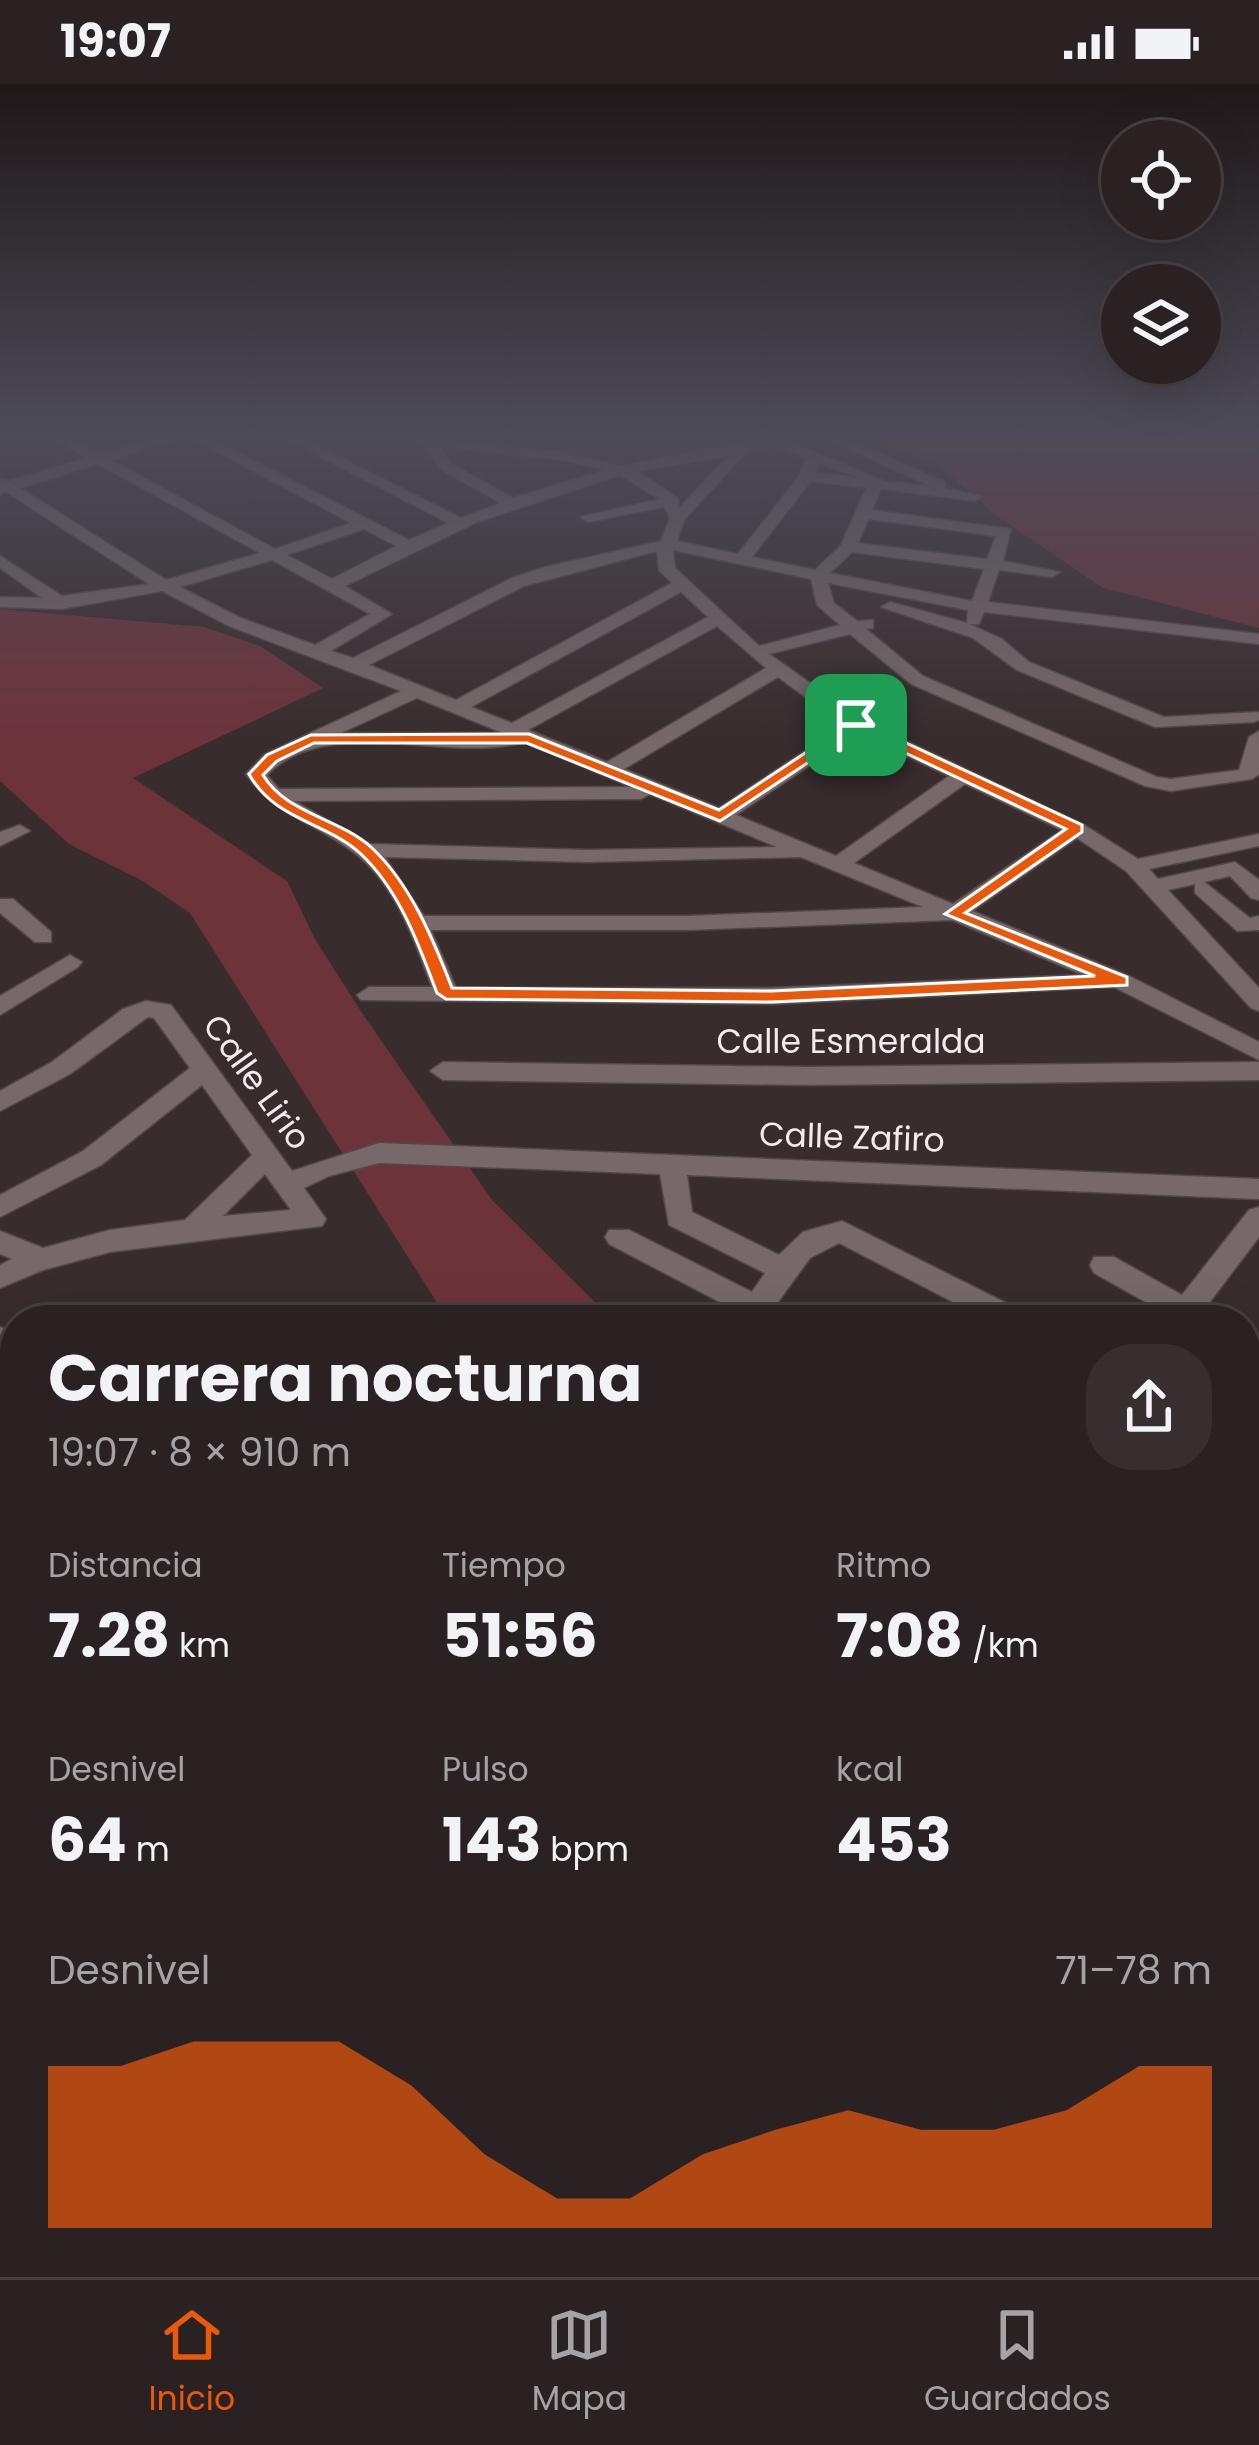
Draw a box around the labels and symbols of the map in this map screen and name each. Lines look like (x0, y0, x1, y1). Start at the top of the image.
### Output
pin (805, 674, 907, 776)
street label: Calle Lirio (192, 1005, 322, 1159)
street label: Calle Esmeralda (716, 1018, 986, 1065)
street label: Calle Zafiro (758, 1110, 946, 1164)

